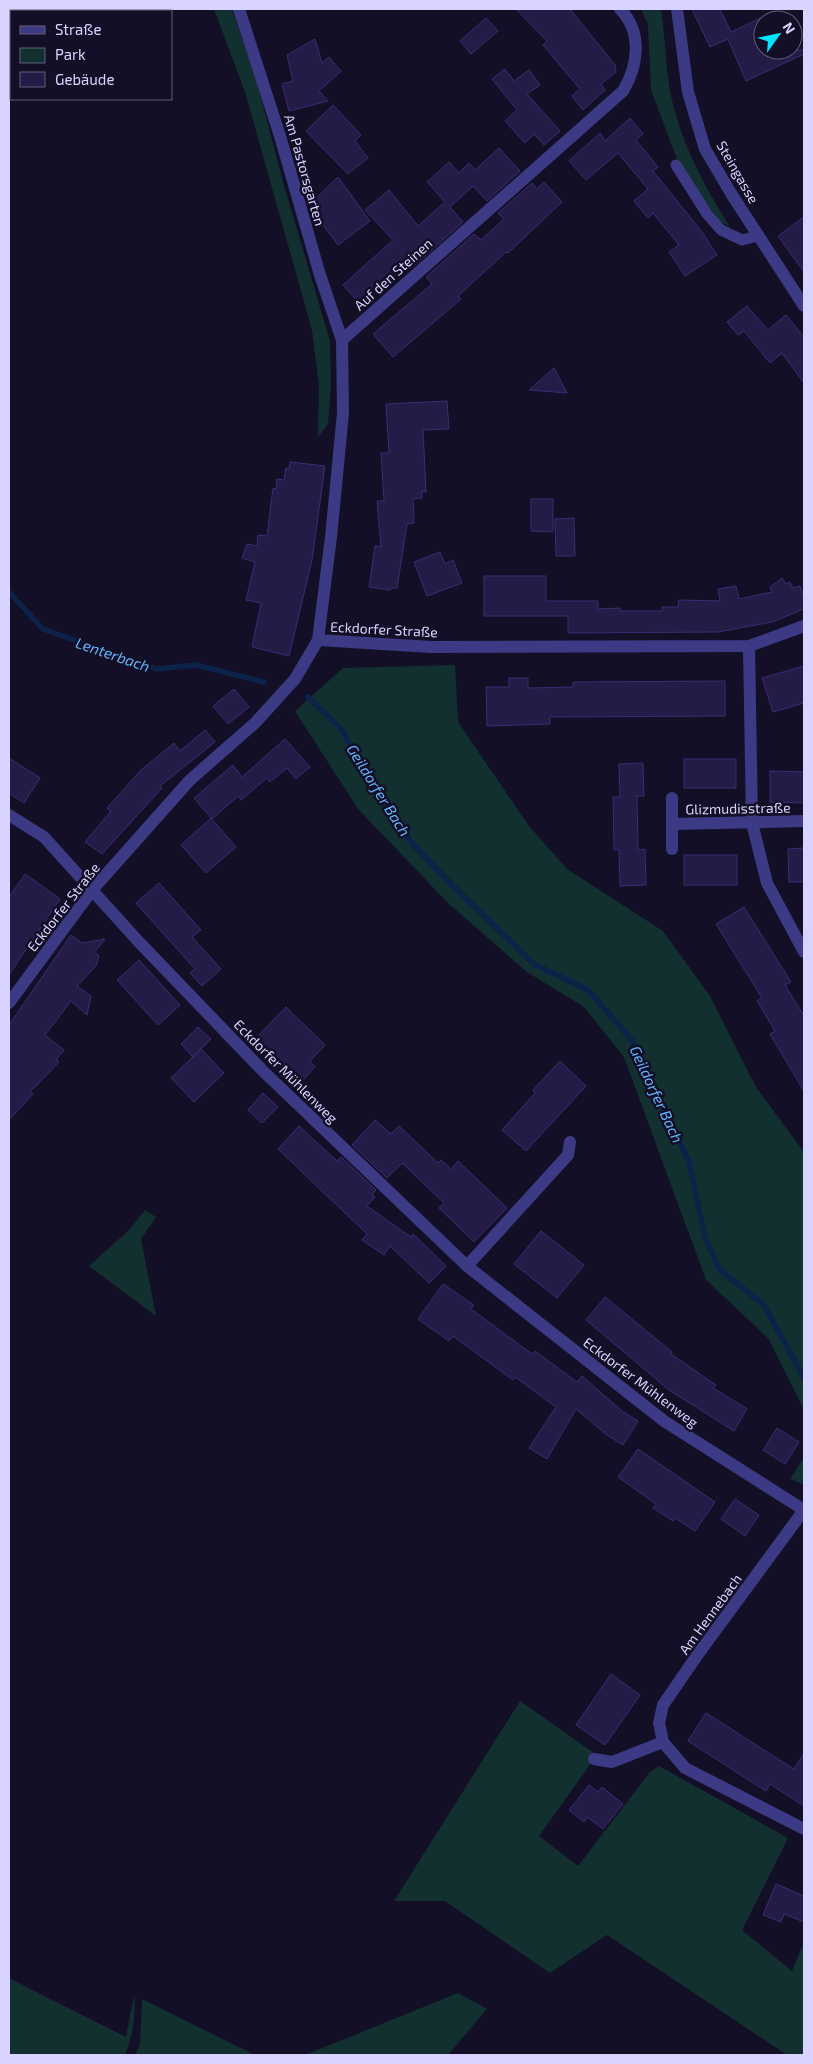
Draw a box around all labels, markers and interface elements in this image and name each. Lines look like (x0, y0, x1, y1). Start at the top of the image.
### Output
legend (10, 10, 172, 100)
north arrow (753, 10, 803, 60)
text: N (779, 19, 799, 37)
text: Straße (55, 20, 101, 38)
text: Park (55, 45, 86, 63)
text: Gebäude (55, 70, 114, 88)
street label: Am Pastorsgarten (281, 112, 329, 228)
street label: Steingasse (713, 138, 763, 206)
street label: Auf den Steinen (350, 234, 436, 314)
street label: Eckdorfer Straße (330, 618, 438, 640)
water label: Lenterbach (74, 633, 152, 675)
water label: Geildorfer Bach (344, 741, 414, 839)
street label: Glizmudisstraße (685, 799, 791, 817)
street label: Eckdorfer Straße (23, 859, 103, 955)
street label: Eckdorfer Mühlenweg (231, 1016, 341, 1126)
water label: Geildorfer Bach (627, 1043, 687, 1145)
street label: Eckdorfer Mühlenweg (580, 1333, 702, 1431)
street label: Am Hennebach (675, 1570, 745, 1658)

